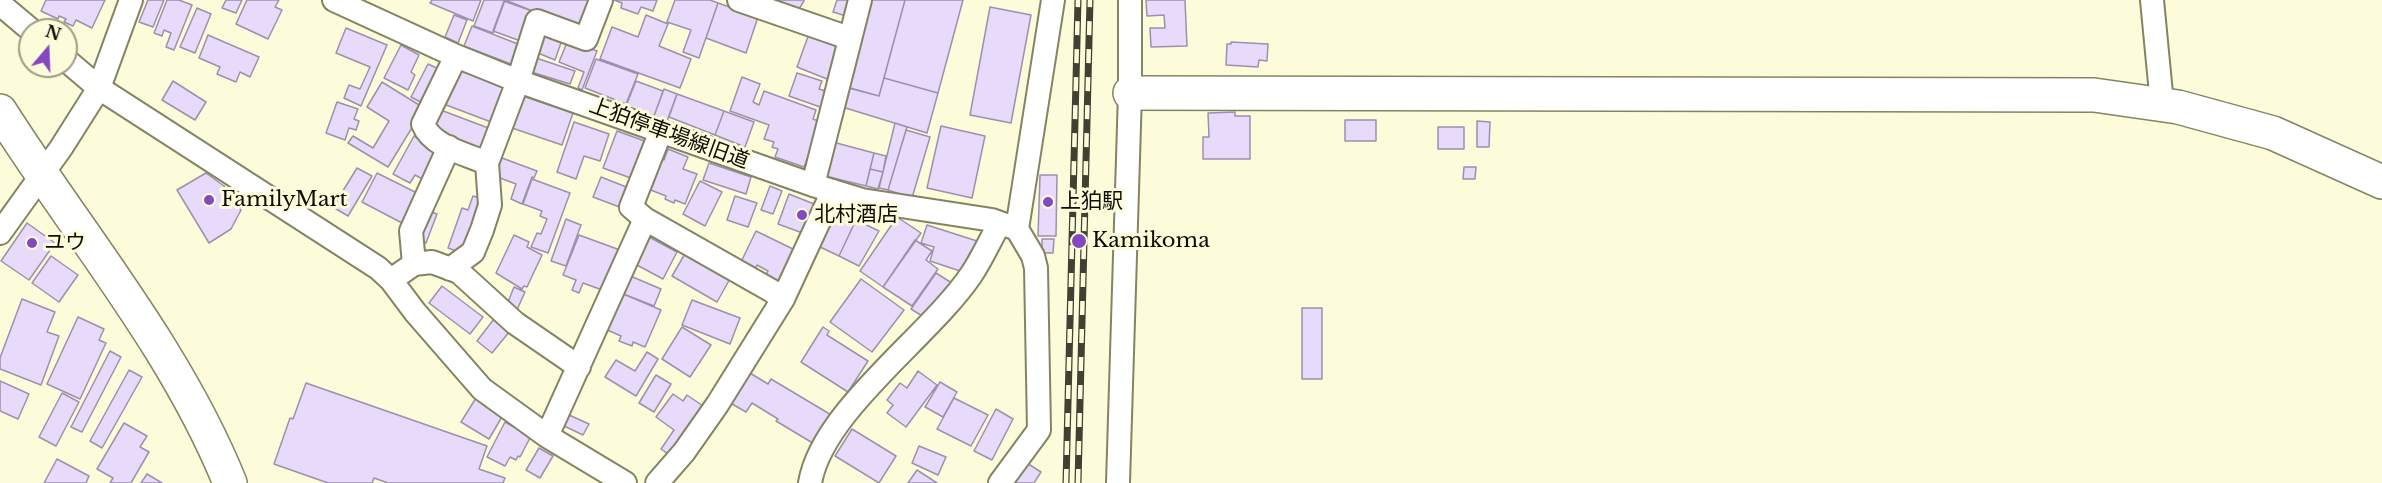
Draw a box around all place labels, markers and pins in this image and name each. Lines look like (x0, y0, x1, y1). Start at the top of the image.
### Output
place label: FamilyMart (221, 187, 348, 213)
place label: 上狛駅 (1060, 189, 1123, 215)
marker: FamilyMart (202, 193, 216, 207)
marker: 上狛駅 (1041, 195, 1055, 209)
place label: 北村酒店 (814, 202, 898, 228)
marker: 北村酒店 (795, 208, 809, 222)
place label: Kamikoma (1092, 228, 1210, 254)
place label: ユウ (44, 230, 86, 256)
marker: Kamikoma (1070, 232, 1088, 250)
marker: ユウ (25, 236, 39, 250)

